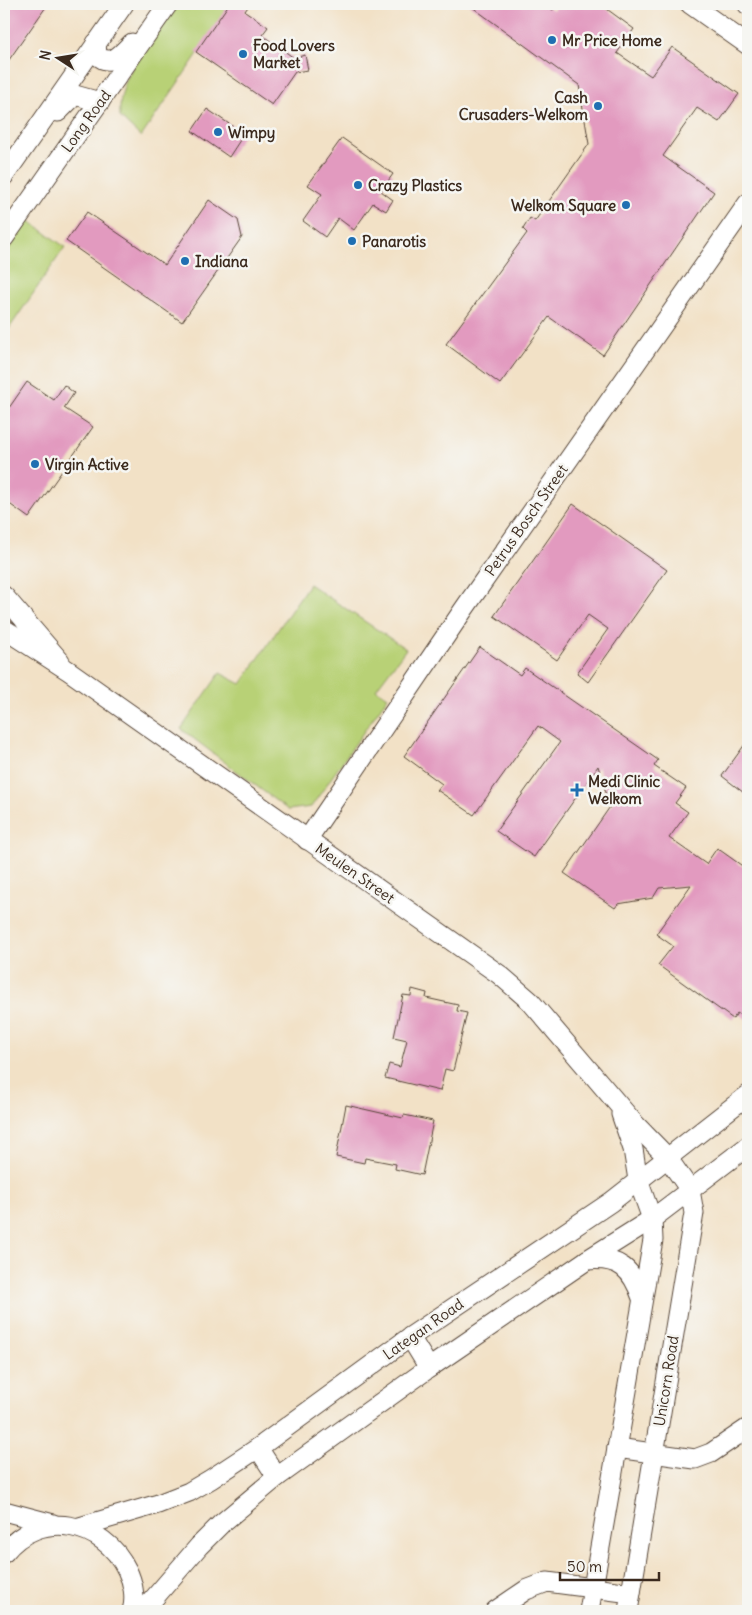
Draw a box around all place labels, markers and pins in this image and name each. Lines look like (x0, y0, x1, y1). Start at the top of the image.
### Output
place label: Mr Price Home (562, 31, 662, 50)
marker: Mr Price Home (546, 34, 558, 46)
place label: Food Lovers Market (253, 36, 335, 72)
marker: Food Lovers Market (237, 48, 249, 60)
place label: Cash Crusaders-Welkom (459, 88, 588, 124)
marker: Cash Crusaders-Welkom (592, 100, 604, 112)
place label: Wimpy (228, 123, 275, 143)
marker: Wimpy (212, 126, 224, 138)
place label: Crazy Plastics (368, 176, 462, 196)
marker: Crazy Plastics (352, 179, 364, 191)
place label: Welkom Square (511, 196, 616, 216)
marker: Welkom Square (620, 199, 632, 211)
place label: Panarotis (362, 232, 426, 251)
marker: Panarotis (346, 235, 358, 247)
place label: Indiana (195, 252, 249, 271)
marker: Indiana (179, 255, 191, 267)
place label: Virgin Active (45, 455, 129, 475)
marker: Virgin Active (29, 458, 41, 470)
place label: Medi Clinic Welkom (588, 772, 661, 808)
marker: Medi Clinic Welkom (570, 783, 584, 797)

